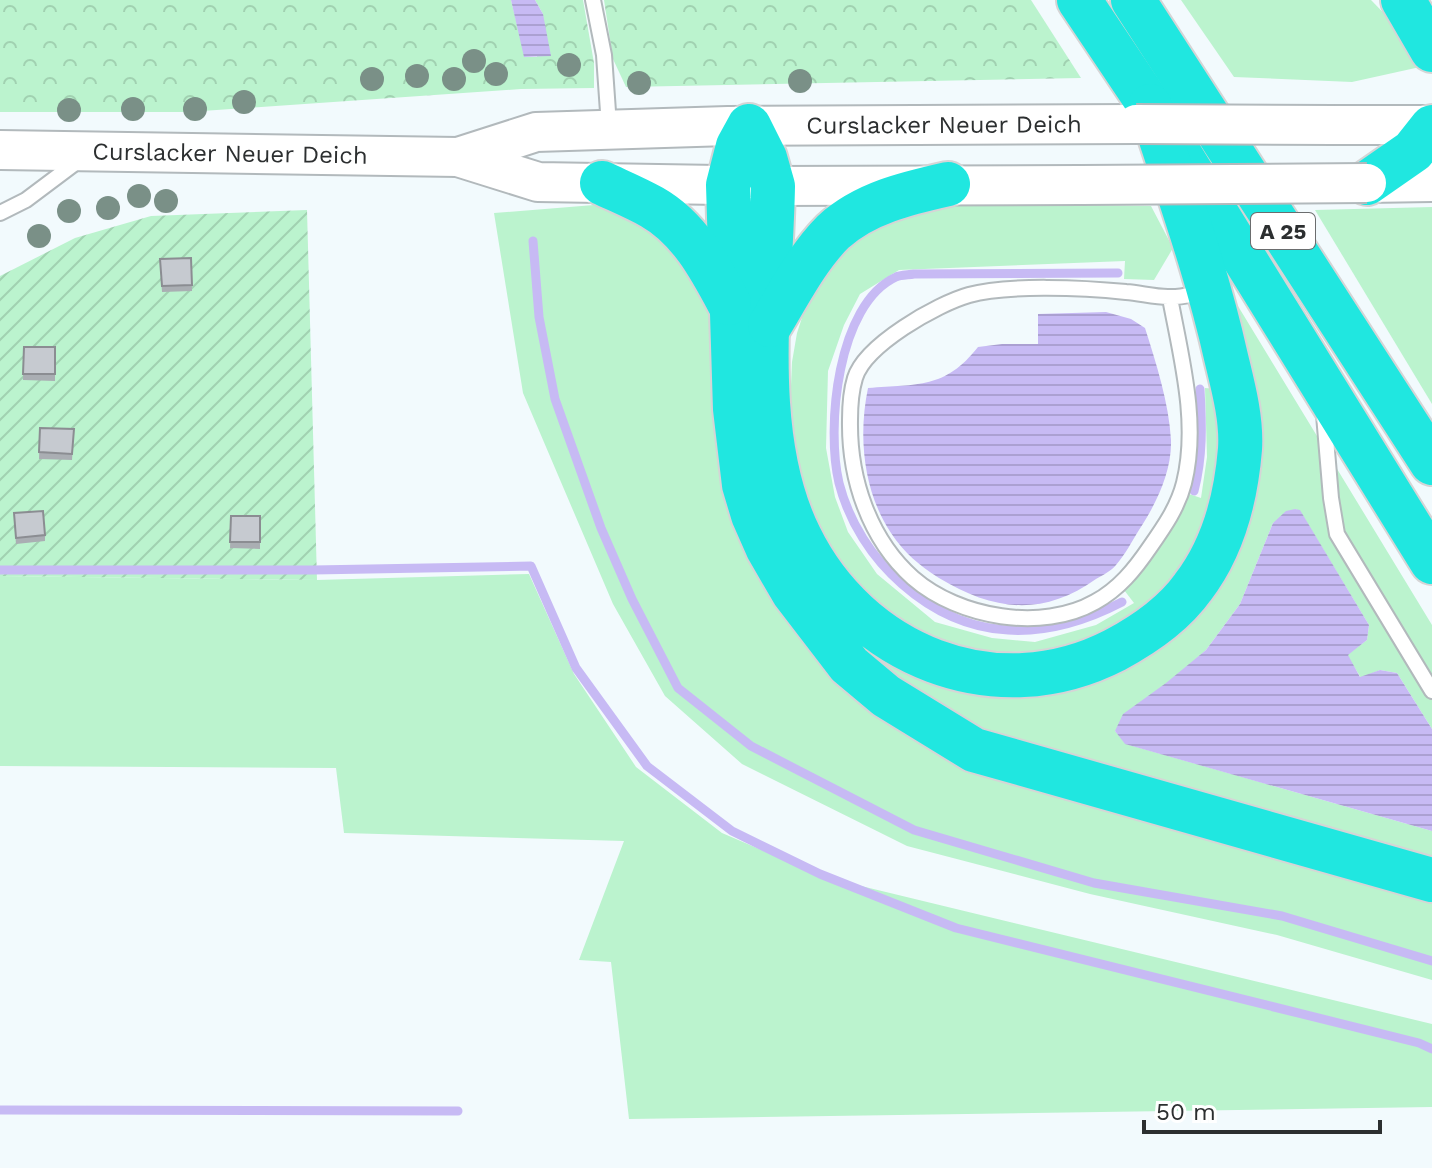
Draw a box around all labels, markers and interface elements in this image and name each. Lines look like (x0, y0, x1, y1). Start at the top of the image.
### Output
street label: Curslacker Neuer Deich (806, 110, 1082, 140)
street label: Curslacker Neuer Deich (92, 137, 368, 170)
road number: A 25 (1251, 213, 1315, 249)
scale bar (1144, 1084, 1380, 1134)
text: 50 m (1156, 1098, 1216, 1126)

